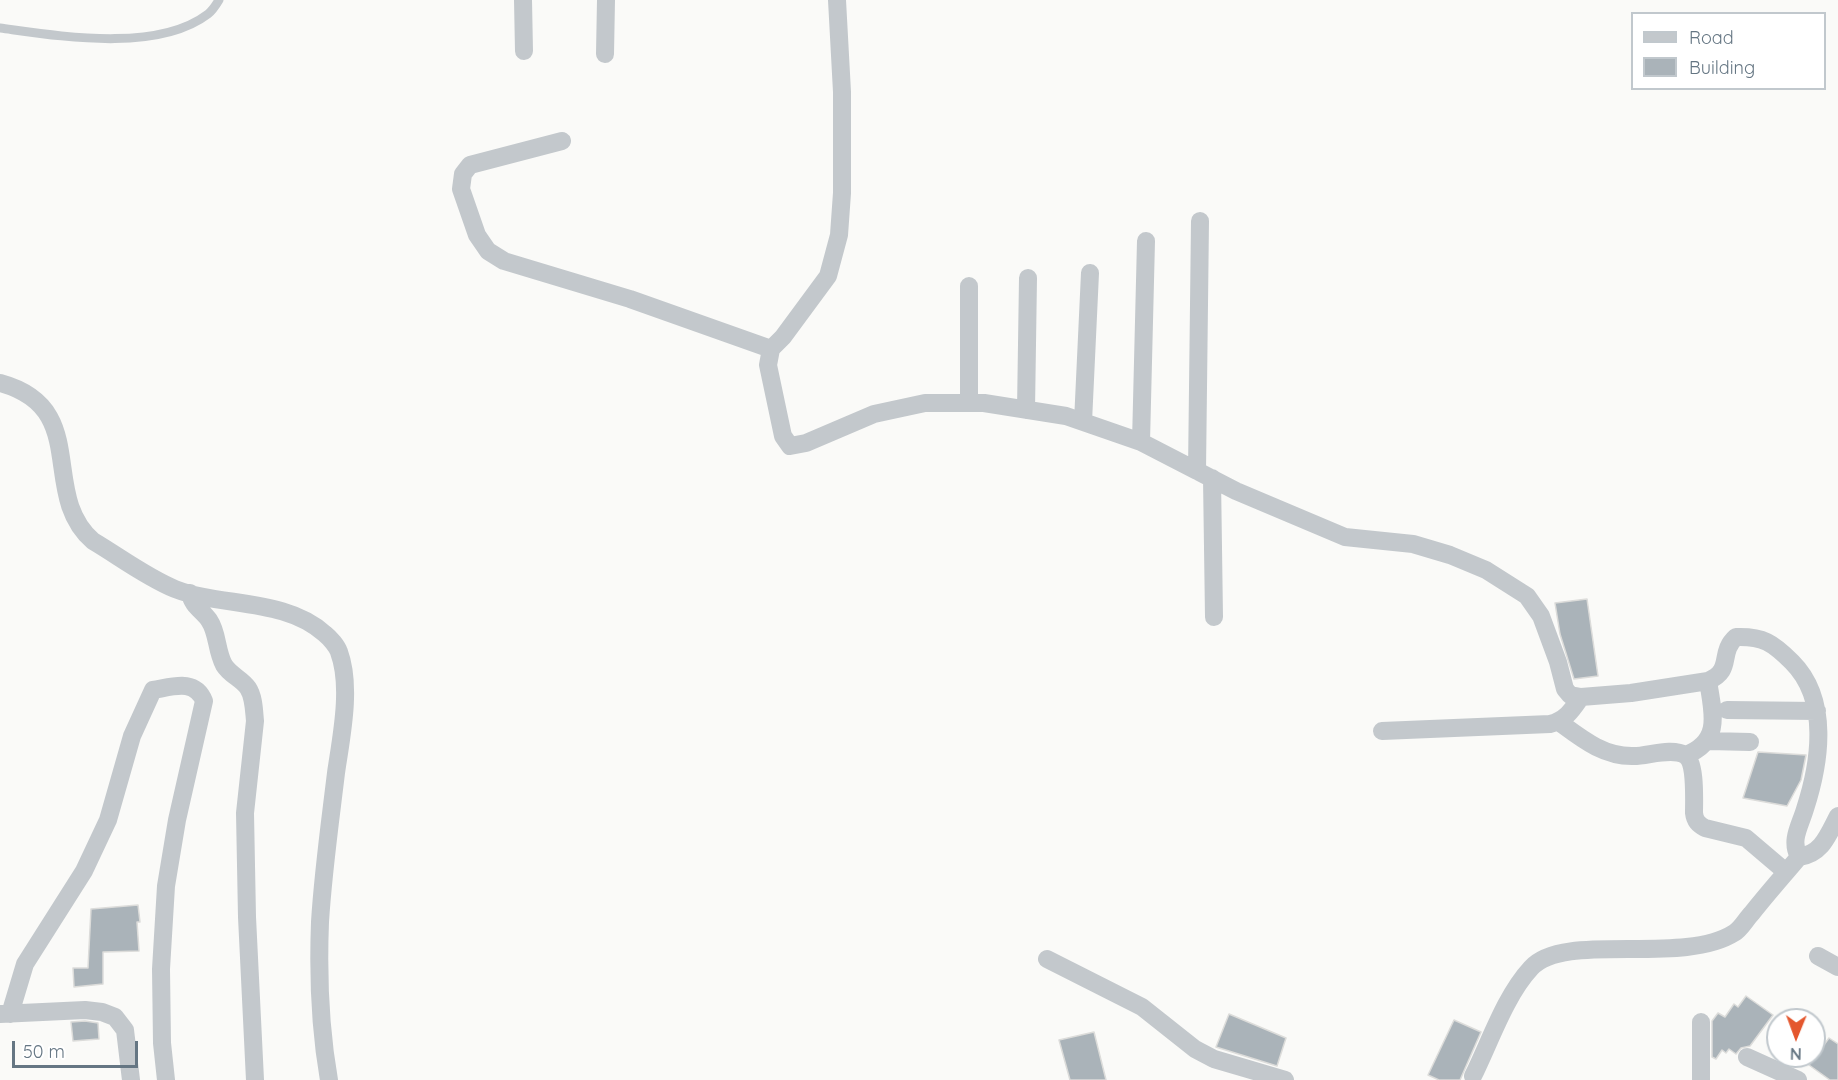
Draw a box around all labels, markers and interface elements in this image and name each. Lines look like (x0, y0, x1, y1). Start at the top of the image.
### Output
legend (1631, 12, 1826, 90)
text: Road (1689, 26, 1734, 49)
text: Building (1689, 56, 1755, 79)
north arrow (1766, 1008, 1826, 1068)
scale bar (15, 1029, 141, 1067)
text: 50 m (23, 1040, 65, 1063)
text: N (1790, 1044, 1802, 1064)

